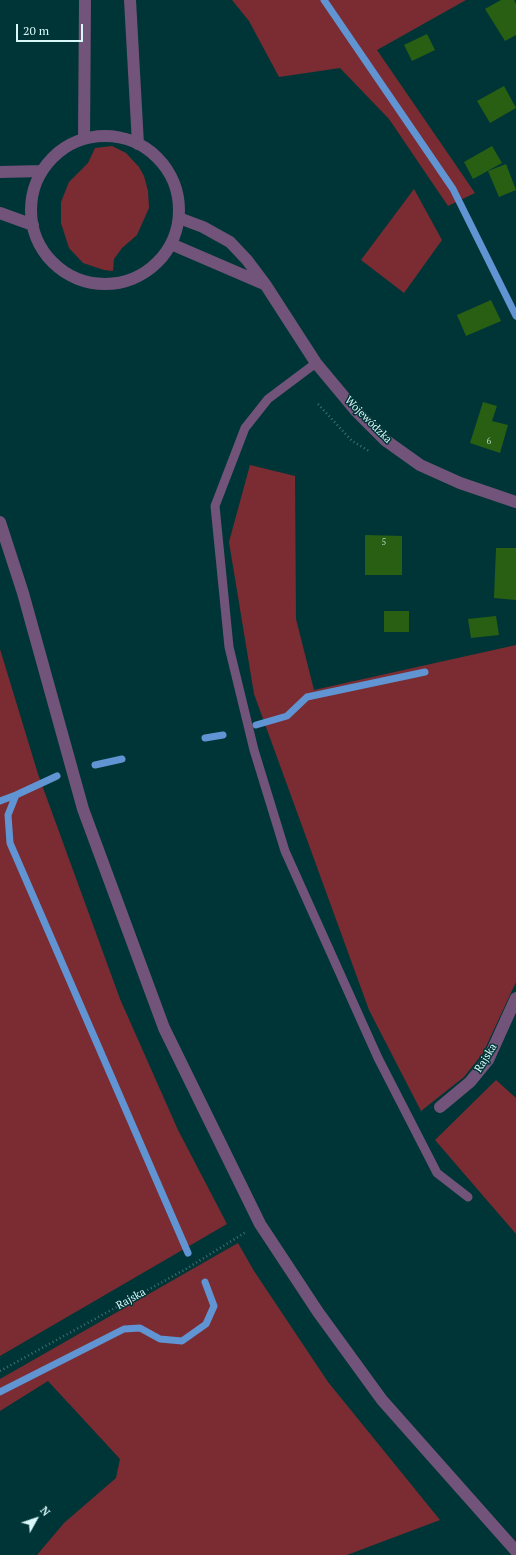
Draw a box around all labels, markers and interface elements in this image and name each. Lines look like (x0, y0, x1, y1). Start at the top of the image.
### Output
scale bar (18, 16, 85, 42)
text: 20 m (23, 23, 49, 38)
street label: Wojewódzka (342, 394, 394, 446)
house number: 6 (487, 436, 491, 446)
house number: 5 (382, 537, 386, 547)
street label: Rajska (472, 1041, 500, 1075)
street label: Rajska (114, 1286, 148, 1312)
north arrow (16, 1499, 56, 1539)
text: N (37, 1504, 53, 1519)

